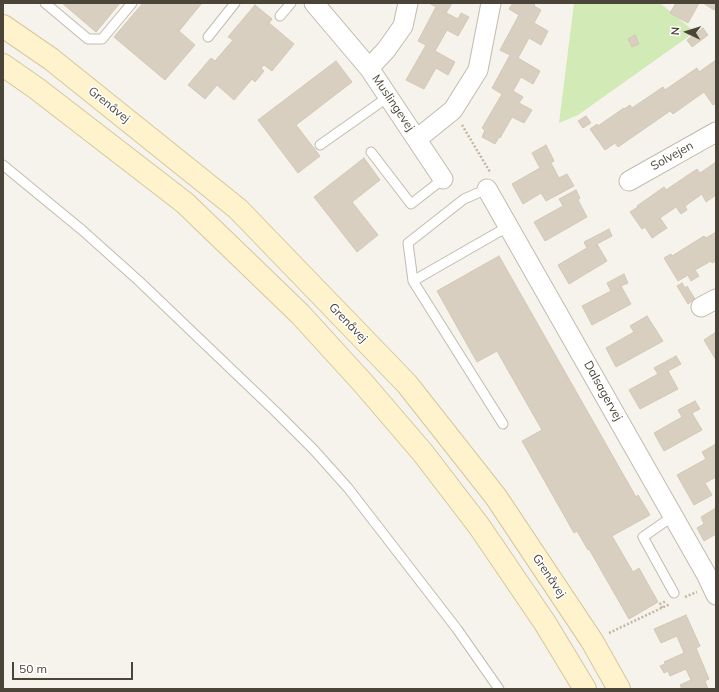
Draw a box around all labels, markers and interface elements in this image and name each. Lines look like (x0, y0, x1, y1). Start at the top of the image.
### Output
north arrow (667, 12, 707, 52)
text: N (668, 27, 682, 36)
street label: Muslingevej (369, 72, 417, 134)
street label: Grenåvej (85, 84, 133, 126)
street label: Solvejen (648, 138, 696, 174)
street label: Grenåvej (326, 300, 370, 346)
street label: Dalsagervej (581, 359, 625, 423)
street label: Grenåvej (529, 551, 569, 601)
scale bar (14, 654, 135, 680)
text: 50 m (19, 661, 47, 676)

